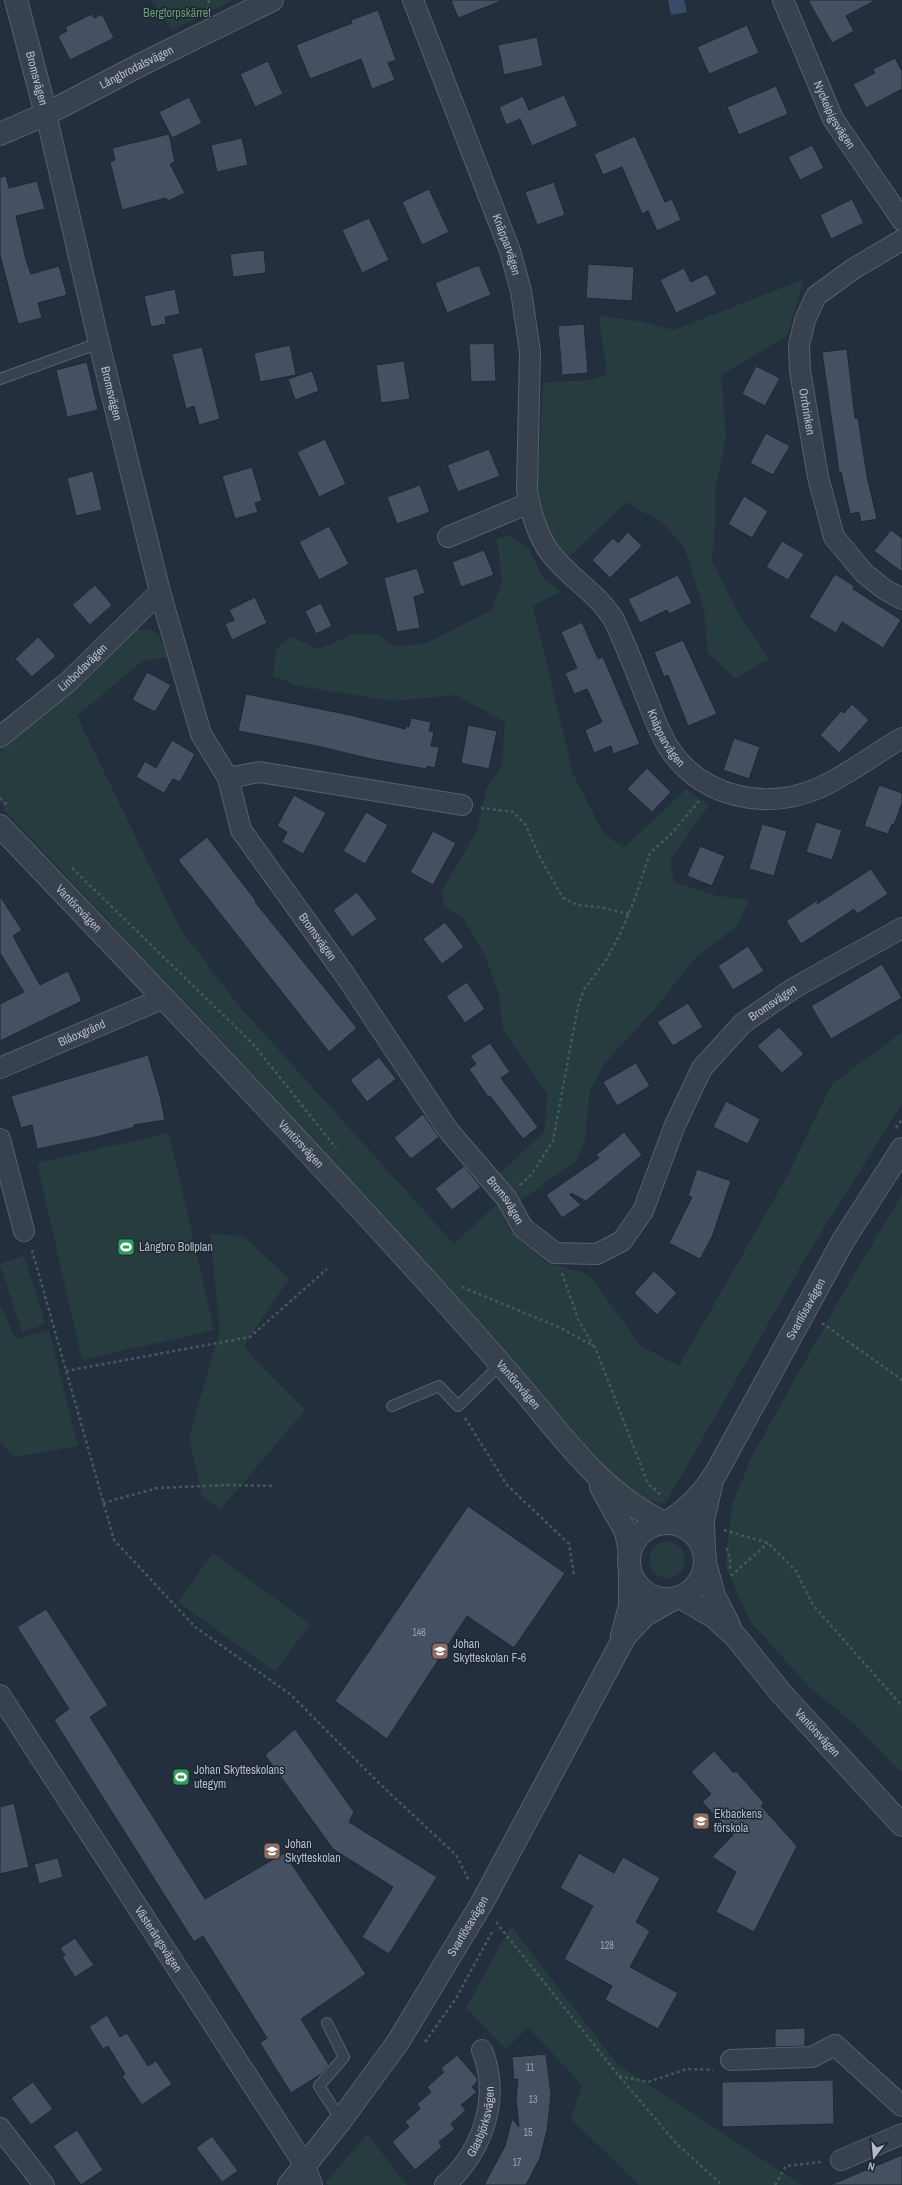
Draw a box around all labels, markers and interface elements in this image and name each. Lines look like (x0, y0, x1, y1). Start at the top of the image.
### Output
park label: Bergtorpskärret (143, 5, 211, 21)
street label: Långbrodalsvägen (97, 42, 176, 93)
street label: Bromsvägen (22, 50, 51, 107)
street label: Nyckelpigsvägen (810, 78, 859, 152)
street label: Knäpparvägen (488, 212, 524, 277)
street label: Bromsvägen (97, 365, 126, 422)
street label: Orrbrinken (795, 387, 819, 436)
street label: Linbodavägen (55, 640, 111, 695)
street label: Knäpparvägen (643, 707, 689, 770)
street label: Vantörsvägen (52, 881, 105, 936)
street label: Bromsvägen (295, 910, 340, 964)
street label: Bromsvägen (745, 980, 800, 1025)
street label: Blåoxgränd (56, 1016, 108, 1050)
street label: Vantörsvägen (275, 1117, 327, 1172)
street label: Bromsvägen (483, 1173, 527, 1227)
sports icon: Långbro Bollplan (116, 1237, 136, 1257)
place label: Långbro Bollplan (139, 1239, 213, 1255)
street label: Svartlösavägen (782, 1275, 829, 1343)
street label: Vantörsvägen (493, 1357, 544, 1413)
house number: 146 (412, 1626, 426, 1639)
place label: Johan Skytteskolan F-6 (453, 1636, 526, 1666)
school or university icon: Johan Skytteskolan F-6 (430, 1641, 450, 1661)
street label: Vantörsvägen (791, 1705, 844, 1760)
place label: Johan Skytteskolans utegym (194, 1762, 284, 1792)
sports icon: Johan Skytteskolans utegym (171, 1767, 191, 1787)
place label: Ekbackens förskola (714, 1806, 762, 1836)
school or university icon: Ekbackens förskola (691, 1811, 711, 1831)
place label: Johan Skytteskolan (285, 1836, 341, 1866)
school or university icon: Johan Skytteskolan (262, 1841, 282, 1861)
street label: Svartlösavägen (443, 1893, 492, 1960)
street label: Västerängsvägen (131, 1903, 186, 1975)
house number: 128 (600, 1939, 614, 1952)
house number: 11 (526, 2061, 535, 2074)
street label: Glasbjörksvägen (463, 2086, 498, 2160)
house number: 13 (528, 2093, 538, 2106)
house number: 15 (523, 2126, 533, 2139)
north arrow (854, 2137, 894, 2177)
house number: 17 (512, 2156, 522, 2169)
text: N (866, 2159, 876, 2174)

